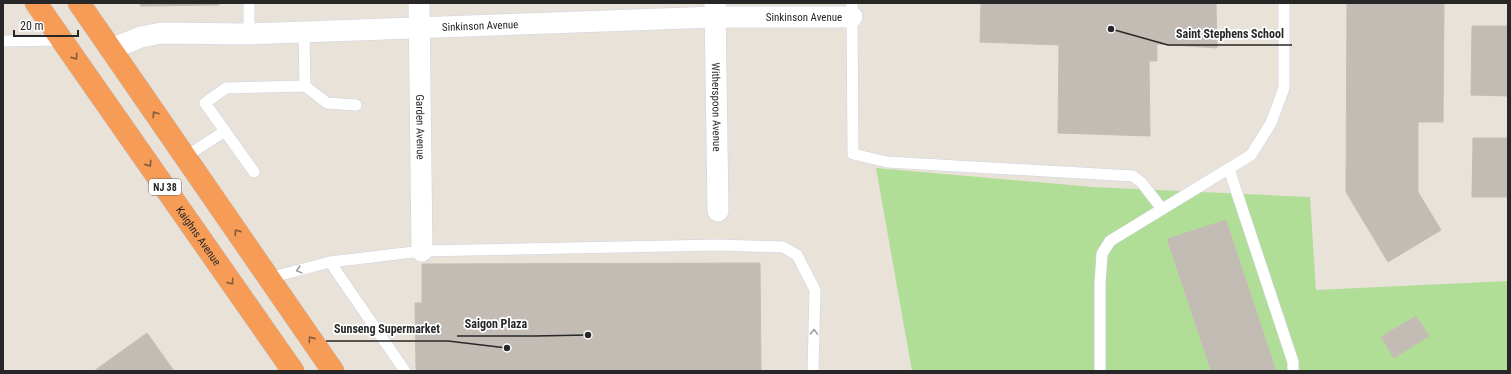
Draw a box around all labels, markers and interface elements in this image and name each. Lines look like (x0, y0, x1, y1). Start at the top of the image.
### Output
street label: Sinkinson Avenue (766, 11, 842, 24)
scale bar (14, 12, 78, 38)
street label: Sinkinson Avenue (442, 18, 519, 34)
text: 20 m (20, 19, 44, 33)
callout: Saint Stephens School (1168, 21, 1292, 45)
text: Saint Stephens School (1176, 27, 1284, 41)
one-way arrow (70, 53, 77, 60)
street label: Witherspoon Avenue (709, 62, 723, 152)
street label: Garden Avenue (413, 94, 427, 160)
one-way arrow (152, 111, 160, 118)
one-way arrow (144, 160, 152, 167)
road number: NJ 38 (149, 179, 181, 195)
street label: Kaighns Avenue (173, 204, 223, 268)
one-way arrow (235, 230, 242, 237)
one-way arrow (296, 265, 303, 274)
one-way arrow (226, 278, 234, 285)
callout: Saigon Plaza (457, 312, 535, 336)
callout: Sunseng Supermarket (326, 317, 448, 341)
text: Saigon Plaza (465, 317, 528, 331)
text: Sunseng Supermarket (334, 322, 440, 336)
one-way arrow (810, 329, 818, 335)
one-way arrow (308, 336, 316, 343)

